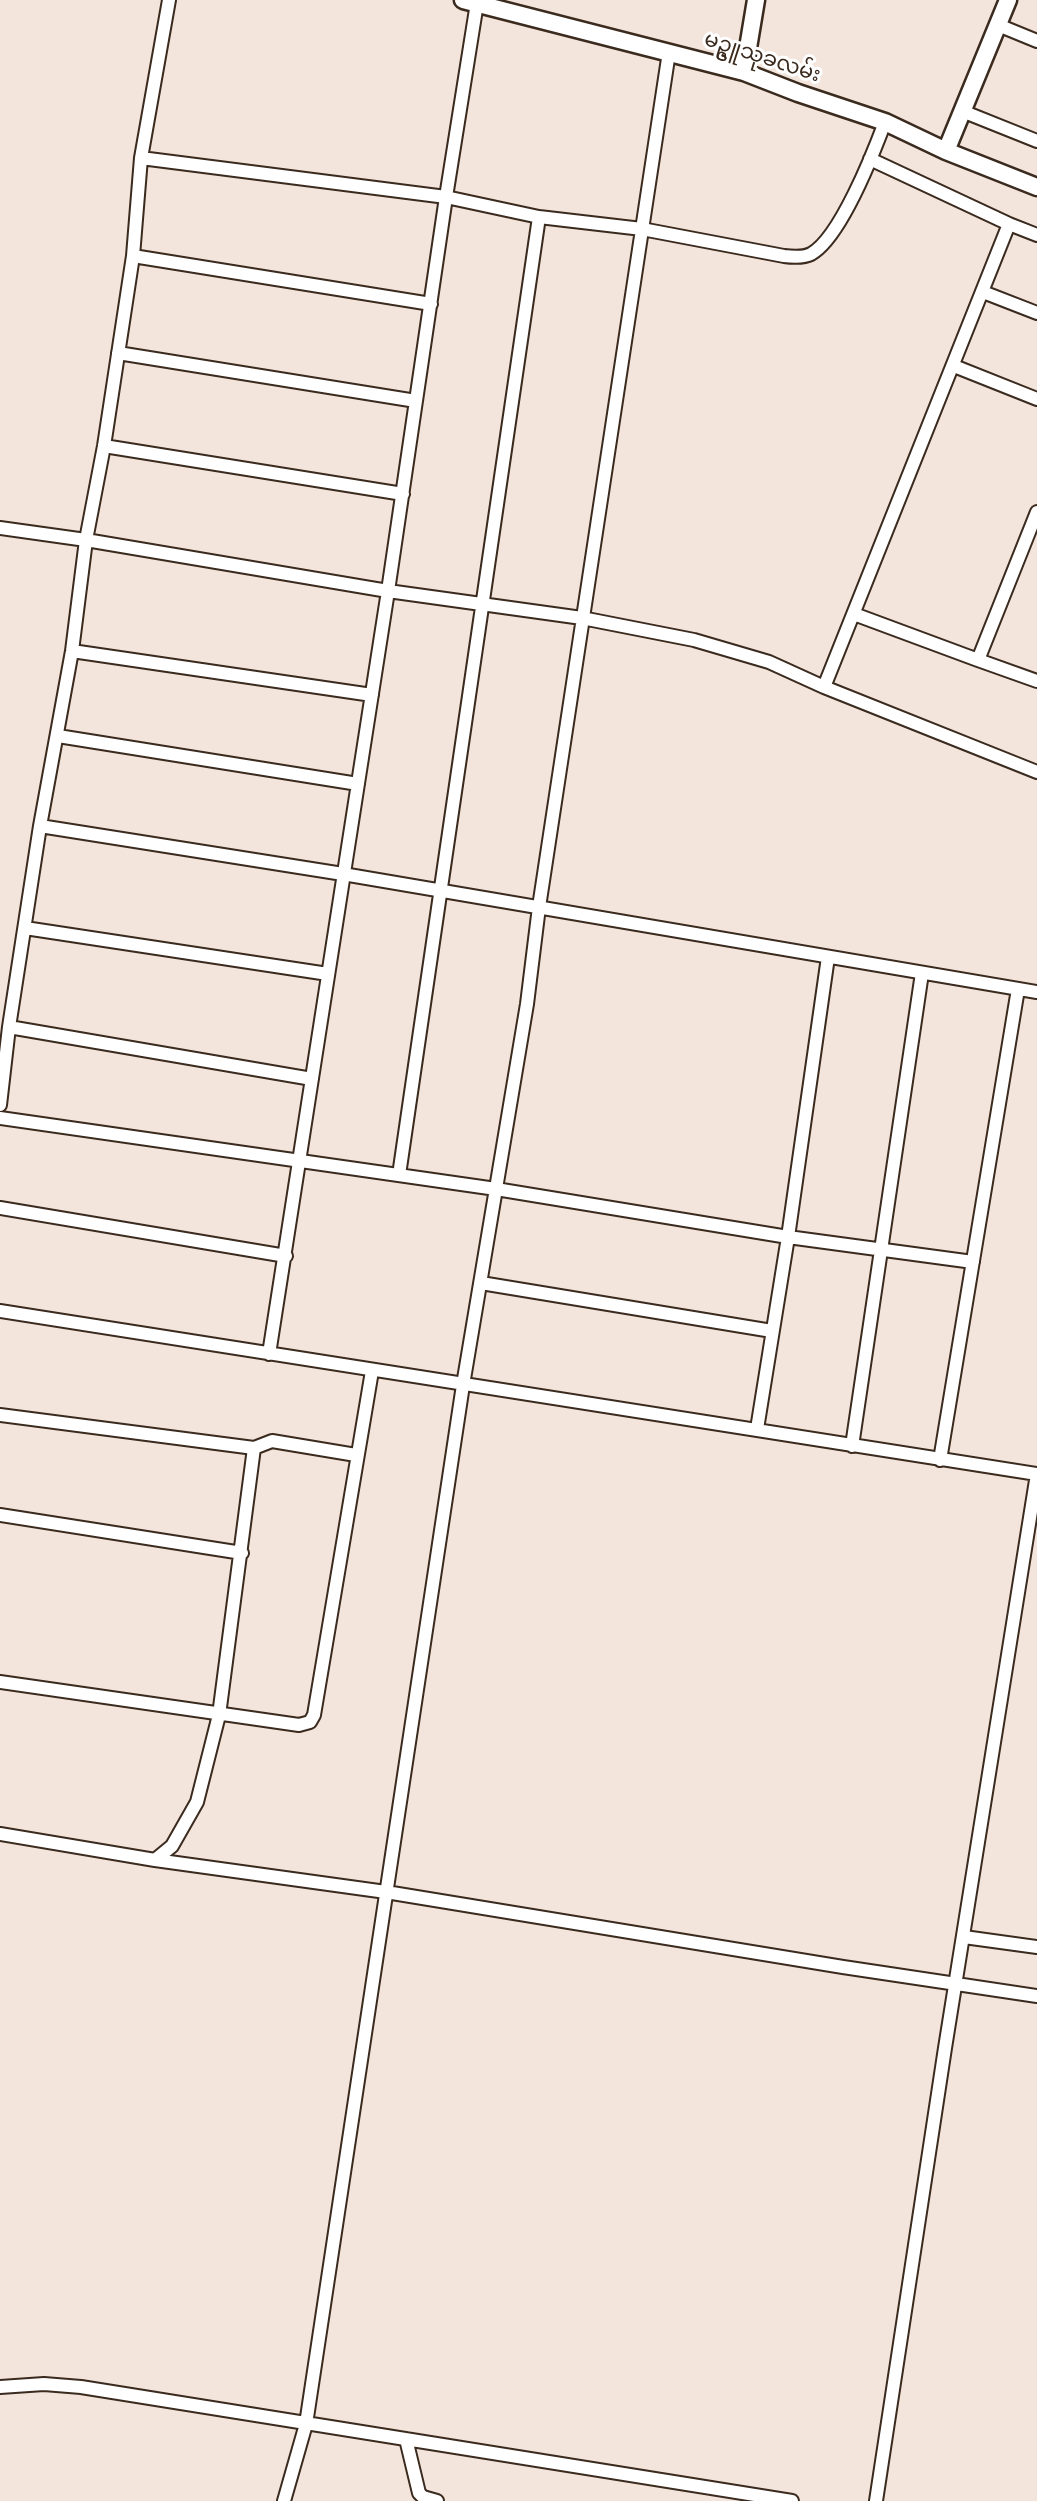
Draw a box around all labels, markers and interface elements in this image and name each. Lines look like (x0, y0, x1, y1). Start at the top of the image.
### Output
street label: မဥ္ဇူသုခလမ်း (701, 27, 823, 89)

